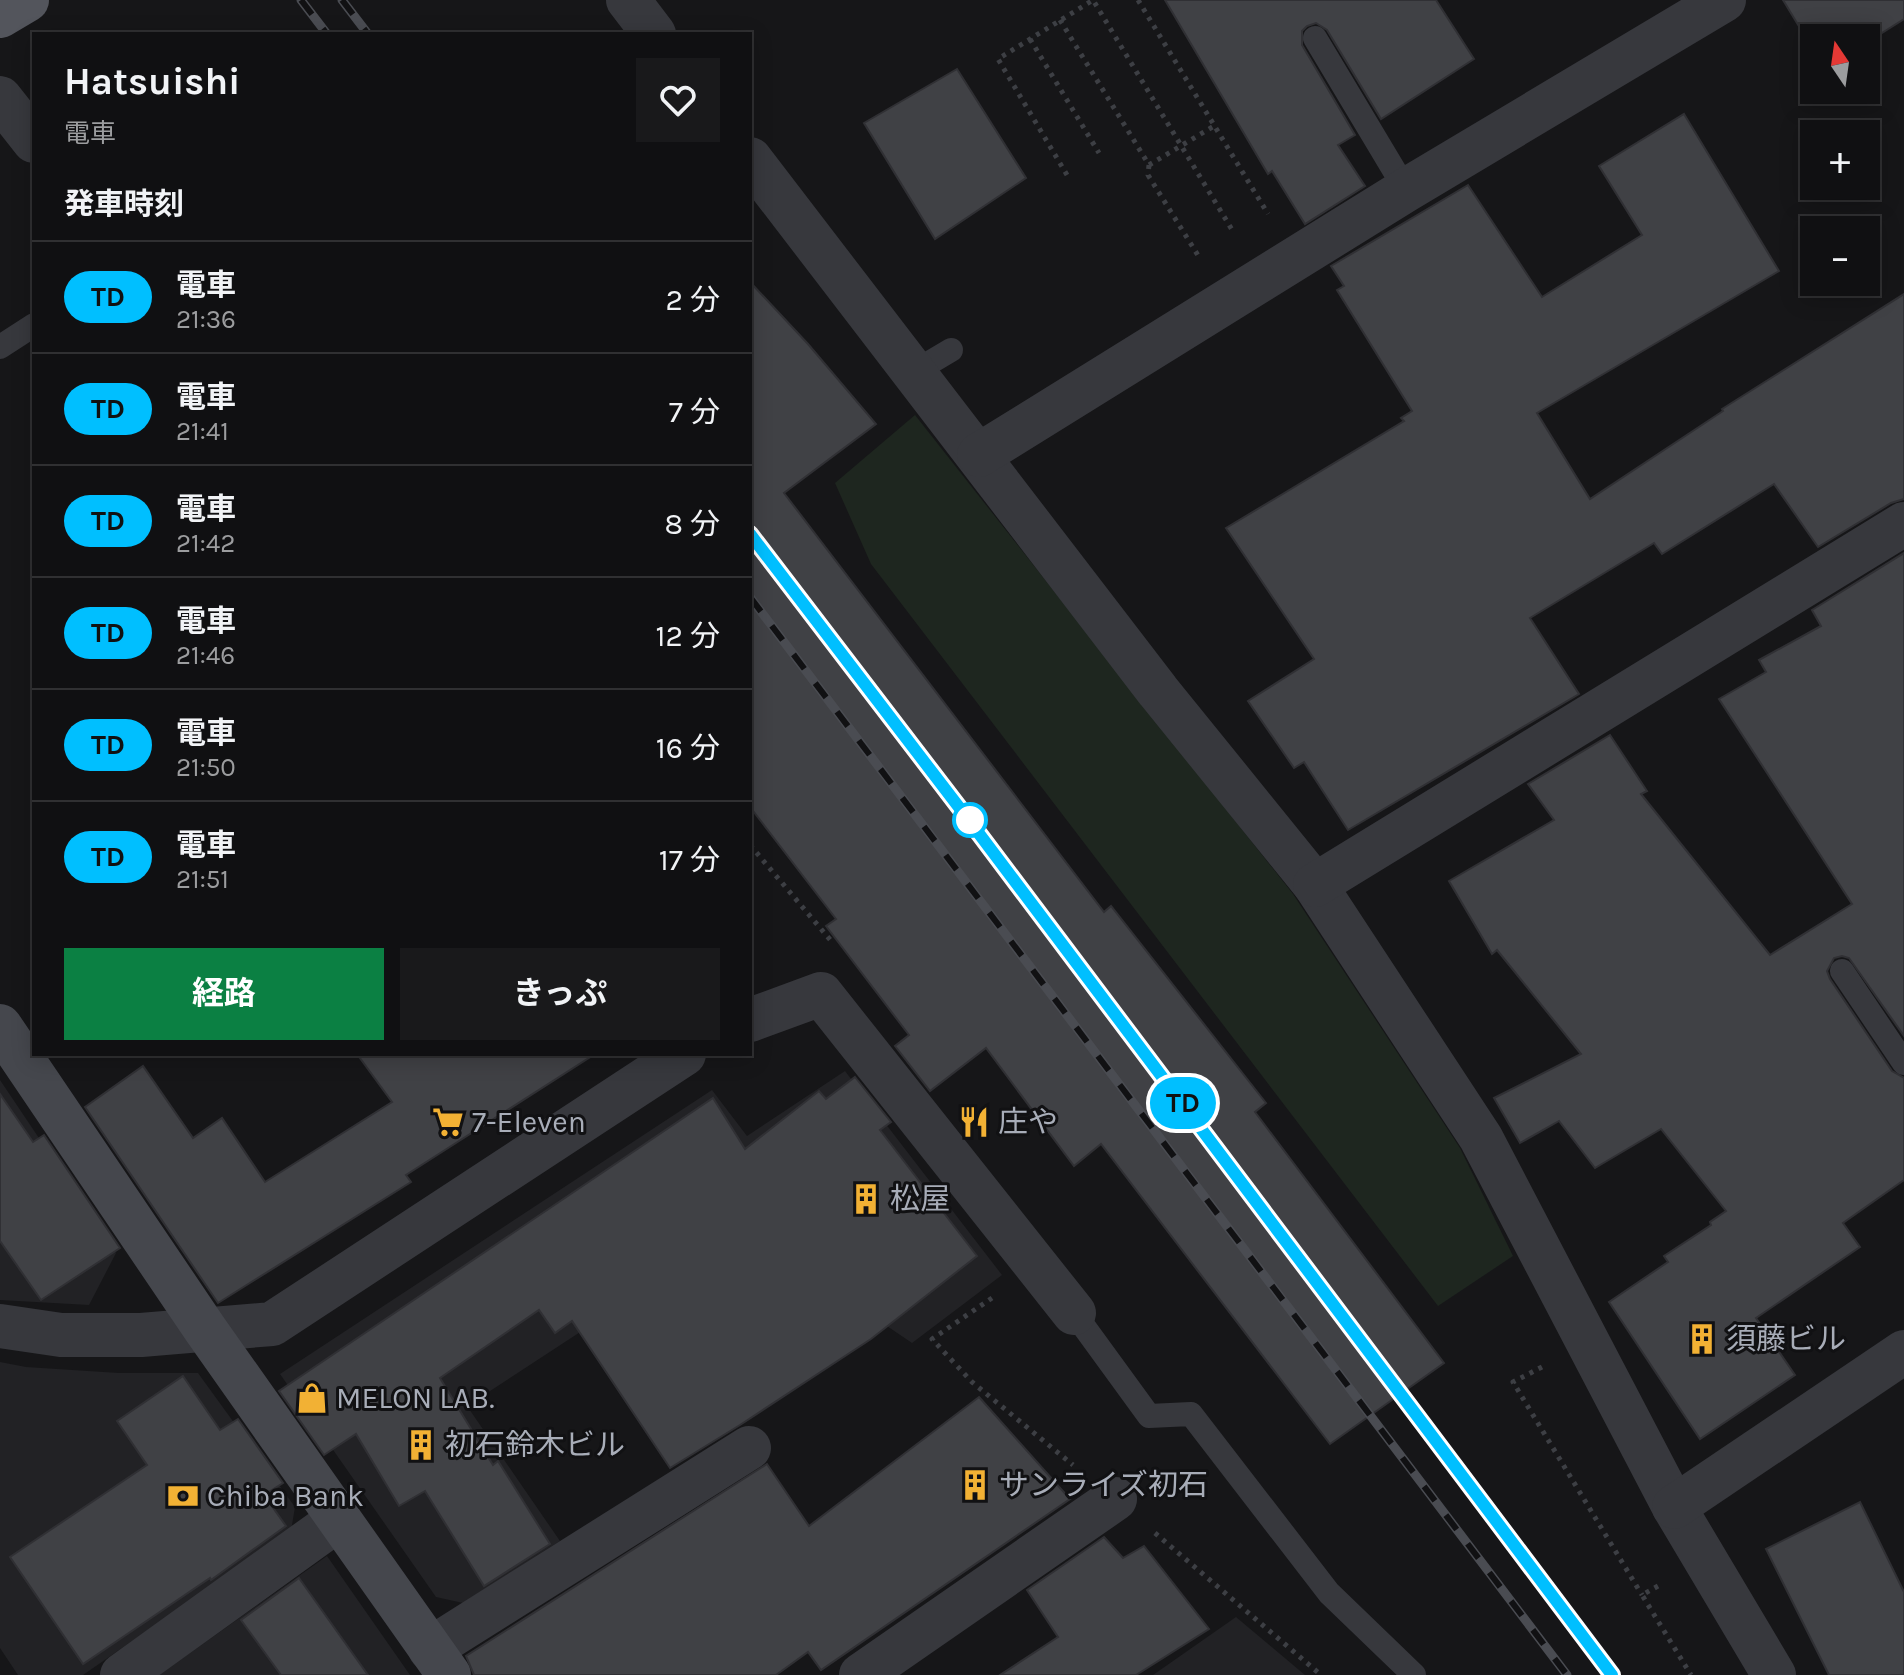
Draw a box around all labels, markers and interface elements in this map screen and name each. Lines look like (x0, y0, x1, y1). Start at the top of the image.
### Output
north arrow (1800, 24, 1880, 104)
map controls (1800, 24, 1880, 296)
button: heart (636, 58, 720, 142)
text: Hatsuishi (64, 59, 241, 104)
text: 電車 (64, 118, 116, 149)
button: + (1800, 120, 1880, 200)
text: 発車時刻 (64, 186, 184, 222)
button: − (1800, 216, 1880, 296)
text: 電車 (176, 267, 236, 303)
text: TD (91, 280, 125, 313)
text: 2 分 (665, 282, 720, 318)
text: 21:36 (176, 304, 236, 335)
text: 電車 (176, 379, 236, 415)
text: TD (91, 392, 125, 425)
text: 7 分 (669, 394, 720, 430)
text: 21:41 (176, 416, 229, 447)
text: 電車 (176, 491, 236, 527)
text: TD (91, 504, 125, 537)
text: 8 分 (664, 506, 720, 542)
text: 21:42 (176, 528, 235, 559)
text: 電車 (176, 603, 236, 639)
text: TD (91, 616, 125, 649)
text: 12 分 (656, 618, 720, 654)
text: 21:46 (176, 640, 235, 671)
text: 電車 (176, 715, 236, 751)
text: TD (91, 728, 125, 761)
text: 16 分 (656, 730, 720, 766)
text: 21:50 (176, 752, 236, 783)
unlabelled marker (953, 803, 987, 837)
text: 電車 (176, 827, 236, 863)
text: TD (91, 840, 125, 873)
text: 17 分 (659, 842, 720, 878)
text: 21:51 (176, 864, 229, 895)
button: 経路 (64, 948, 384, 1040)
button: きっぷ (400, 948, 720, 1040)
line badge: TD (1147, 1077, 1219, 1129)
text: TD (1166, 1086, 1200, 1119)
place label: 7-Eleven (472, 1104, 586, 1140)
place label: 庄や (998, 1104, 1058, 1140)
supermarket icon: 7-Eleven (431, 1105, 465, 1139)
restaurant icon: 庄や (957, 1105, 991, 1139)
place label: 松屋 (890, 1181, 950, 1217)
building icon: 松屋 (849, 1182, 883, 1216)
place label: 須藤ビル (1726, 1321, 1846, 1357)
building icon: 須藤ビル (1685, 1322, 1719, 1356)
place label: MELON LAB. (336, 1380, 495, 1416)
shop icon: MELON LAB. (295, 1381, 329, 1415)
place label: 初石鈴木ビル (445, 1427, 625, 1463)
building icon: 初石鈴木ビル (404, 1428, 438, 1462)
place label: サンライズ初石 (999, 1467, 1208, 1503)
building icon: サンライズ初石 (958, 1468, 992, 1502)
place label: Chiba Bank (207, 1478, 364, 1514)
bank icon: Chiba Bank (166, 1479, 200, 1513)

